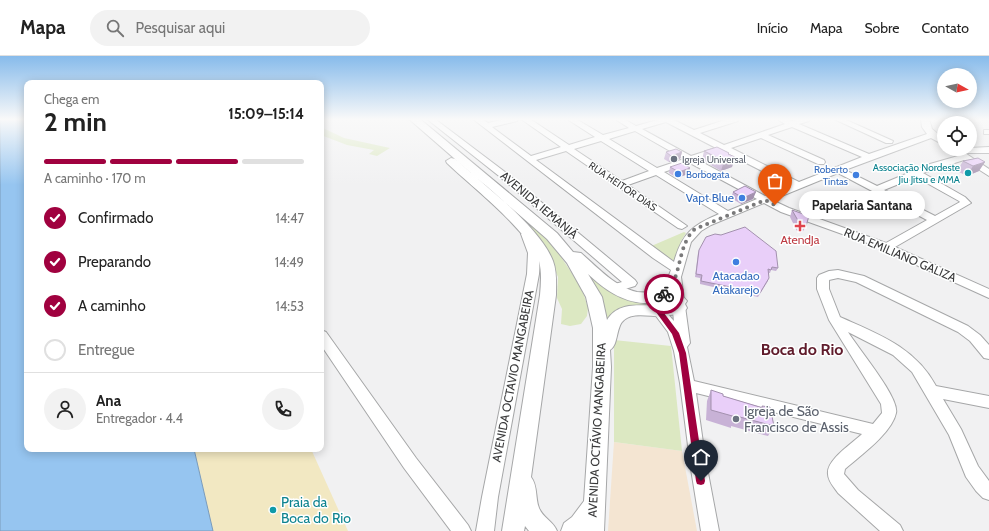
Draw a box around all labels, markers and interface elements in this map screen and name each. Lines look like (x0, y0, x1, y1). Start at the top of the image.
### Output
search box (90, 10, 370, 46)
text: Mapa (20, 16, 66, 39)
icon: search (104, 17, 126, 39)
text: Pesquisar aqui (136, 19, 225, 37)
text: Início (757, 19, 788, 37)
text: Mapa (810, 19, 842, 37)
text: Sobre (864, 19, 899, 37)
text: Contato (921, 19, 969, 37)
north arrow (937, 68, 977, 108)
map controls (937, 68, 977, 156)
text: Chega em (44, 91, 99, 107)
text: 15:09–15:14 (228, 105, 304, 123)
text: 2 min (44, 106, 107, 138)
button: locate (937, 116, 977, 156)
place label: Igreja Universal (682, 153, 747, 166)
marker: Igreja Universal (669, 154, 679, 164)
street label: RUA HEITOR DIAS (586, 159, 659, 214)
place label: Associação Nordeste Jiu Jitsu e MMA (873, 161, 961, 186)
place label: Roberto Tintas (814, 163, 848, 188)
pin (758, 164, 792, 205)
street label: AVENIDA IEMANJÁ (497, 168, 582, 242)
place label: Borbogata (686, 168, 730, 181)
marker: Associação Nordeste Jiu Jitsu e MMA (963, 168, 973, 178)
marker: Borbogata (673, 169, 683, 179)
text: A caminho · 170 m (44, 170, 146, 186)
icon: bag (764, 170, 786, 192)
marker: Roberto Tintas (851, 170, 861, 180)
place label: Vapt Blue (686, 190, 734, 205)
callout: Papelaria Santana (799, 191, 925, 219)
marker: Vapt Blue (737, 193, 747, 203)
text: Papelaria Santana (812, 197, 912, 213)
icon: check (44, 207, 66, 229)
text: Confirmado (78, 209, 153, 227)
text: 14:47 (275, 210, 304, 226)
marker: AtendJa (794, 220, 806, 232)
street label: RUA EMILIANO GALIZA (842, 224, 959, 285)
place label: AtendJa (780, 232, 820, 247)
icon: check (44, 251, 66, 273)
text: Preparando (78, 253, 151, 271)
text: 14:49 (275, 254, 304, 270)
marker: Atacadao Atakarejo (731, 257, 741, 267)
place label: Atacadao Atakarejo (712, 268, 760, 297)
courier (644, 274, 684, 314)
icon: bike (653, 283, 675, 305)
street label: AVENIDA OCTAVIO MANGABEIRA (488, 288, 537, 463)
icon: check (44, 295, 66, 317)
text: A caminho (78, 297, 146, 315)
text: 14:53 (275, 298, 304, 314)
district label: Boca do Rio (761, 340, 843, 359)
text: Entregue (78, 341, 135, 359)
street label: AVENIDA OCTÁVIO MANGABEIRA (584, 342, 609, 518)
button: person (44, 388, 86, 430)
button: phone (262, 388, 304, 430)
text: Ana (96, 392, 121, 410)
place label: Igreja de São Francisco de Assis (744, 402, 849, 436)
text: Entregador · 4.4 (96, 410, 183, 426)
marker: Igreja de São Francisco de Assis (731, 414, 741, 424)
pin (684, 440, 718, 481)
icon: home (690, 446, 712, 468)
place label: Praia da Boca do Rio (281, 493, 351, 527)
marker: Praia da Boca do Rio (268, 505, 278, 515)

